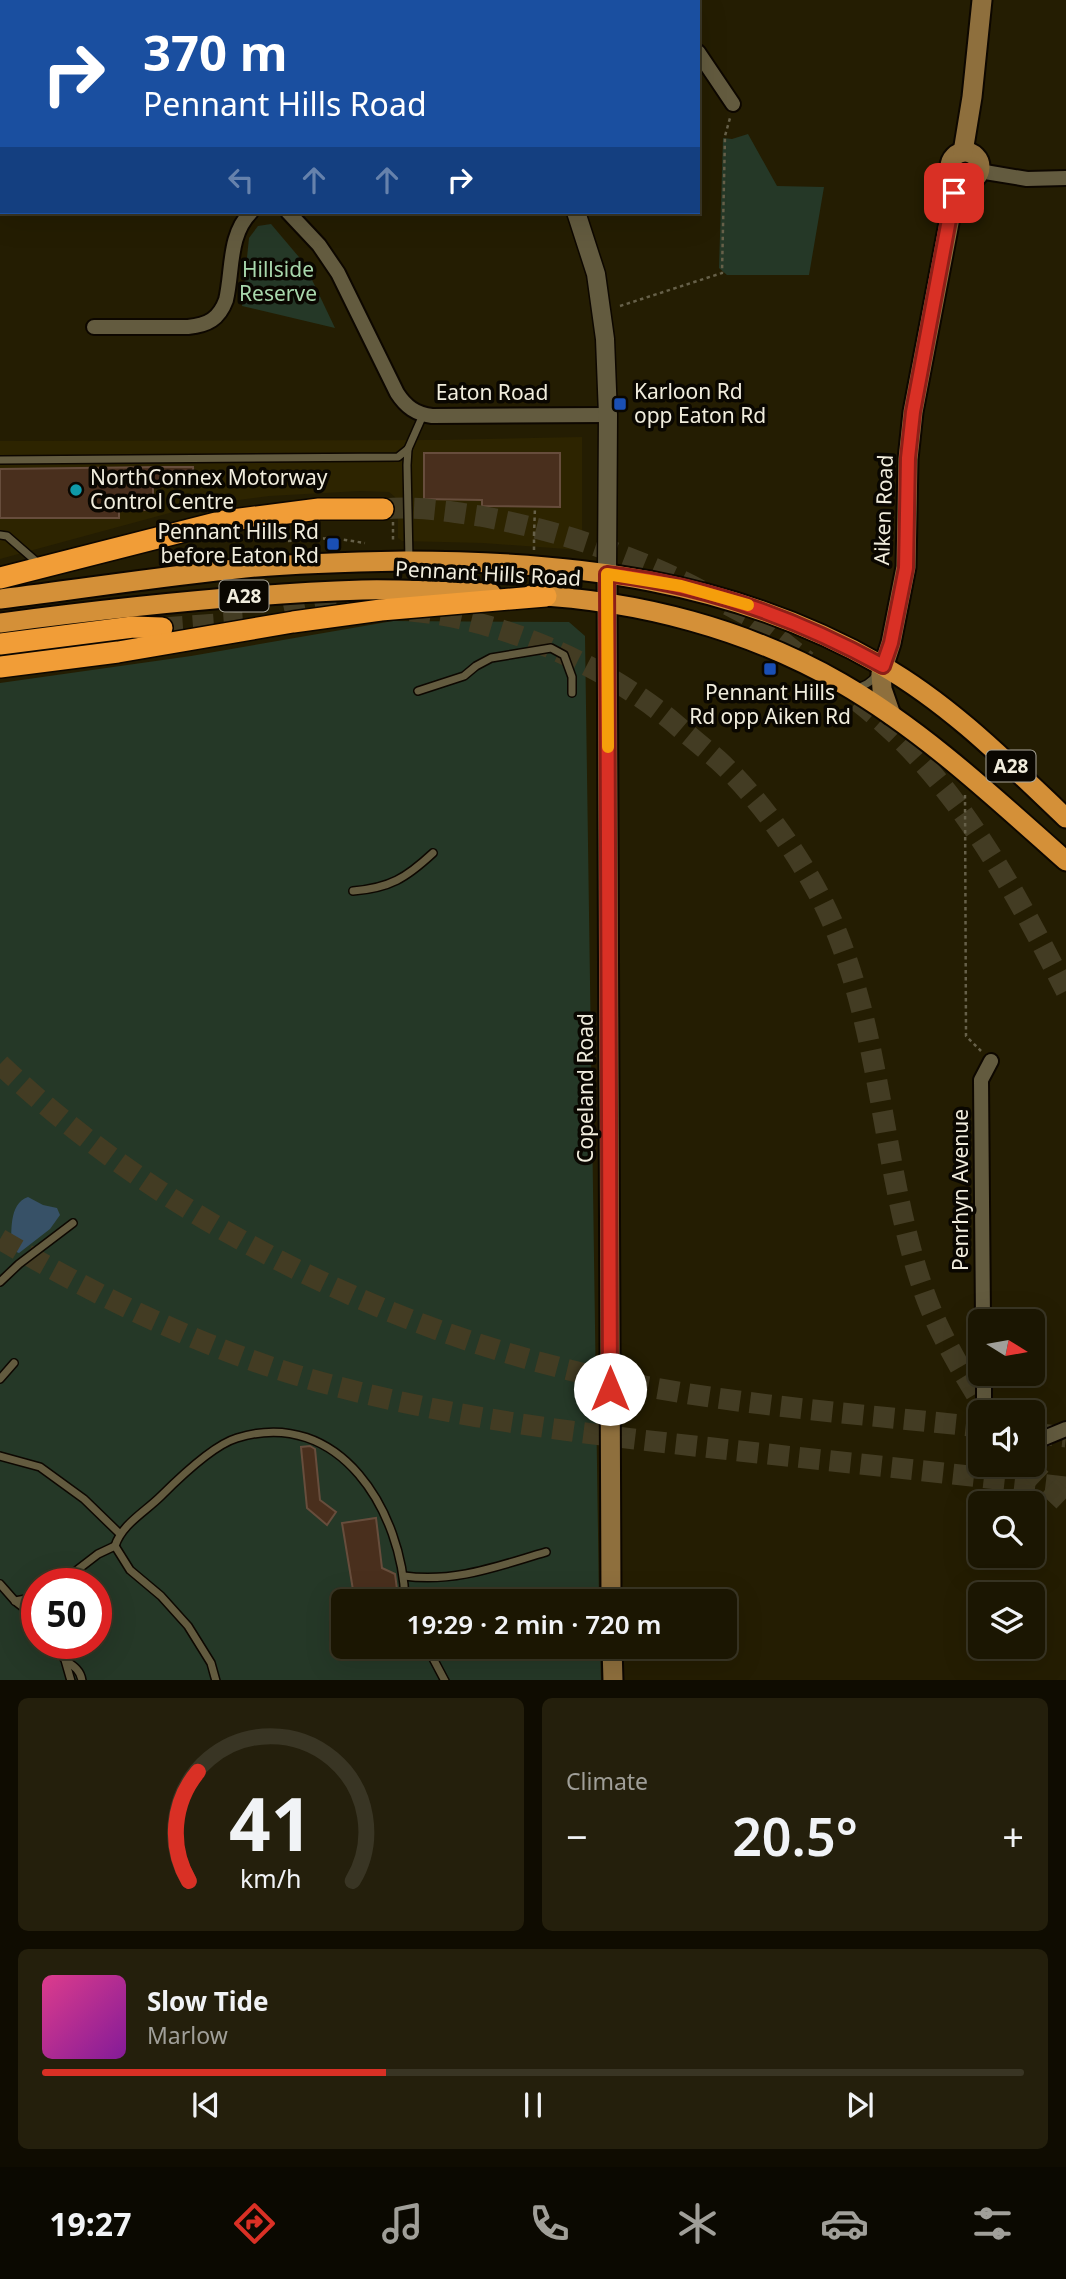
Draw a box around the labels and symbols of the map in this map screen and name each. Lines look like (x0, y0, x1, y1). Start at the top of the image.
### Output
pin (924, 163, 984, 223)
park label: Hillside Reserve (239, 255, 317, 307)
place label: Karloon Rd opp Eaton Rd (634, 377, 766, 429)
street label: Eaton Road (436, 378, 548, 406)
marker: Karloon Rd opp Eaton Rd (612, 396, 628, 412)
street label: Aiken Road (867, 454, 899, 566)
place label: NorthConnex Motorway Control Centre (90, 463, 328, 515)
marker: NorthConnex Motorway Control Centre (68, 482, 84, 498)
place label: Pennant Hills Rd before Eaton Rd (157, 517, 319, 569)
marker: Pennant Hills Rd before Eaton Rd (325, 536, 341, 552)
street label: Pennant Hills Road (394, 554, 582, 592)
road number: A28 (219, 580, 268, 611)
marker: Pennant Hills Rd opp Aiken Rd (762, 661, 778, 677)
place label: Pennant Hills Rd opp Aiken Rd (689, 678, 851, 730)
road number: A28 (986, 750, 1036, 782)
street label: Copeland Road (571, 1013, 599, 1163)
street label: Penrhyn Avenue (946, 1109, 974, 1271)
north arrow (968, 1309, 1045, 1386)
position arrow (573, 1352, 647, 1426)
speed limit sign: 50 (21, 1568, 112, 1659)

